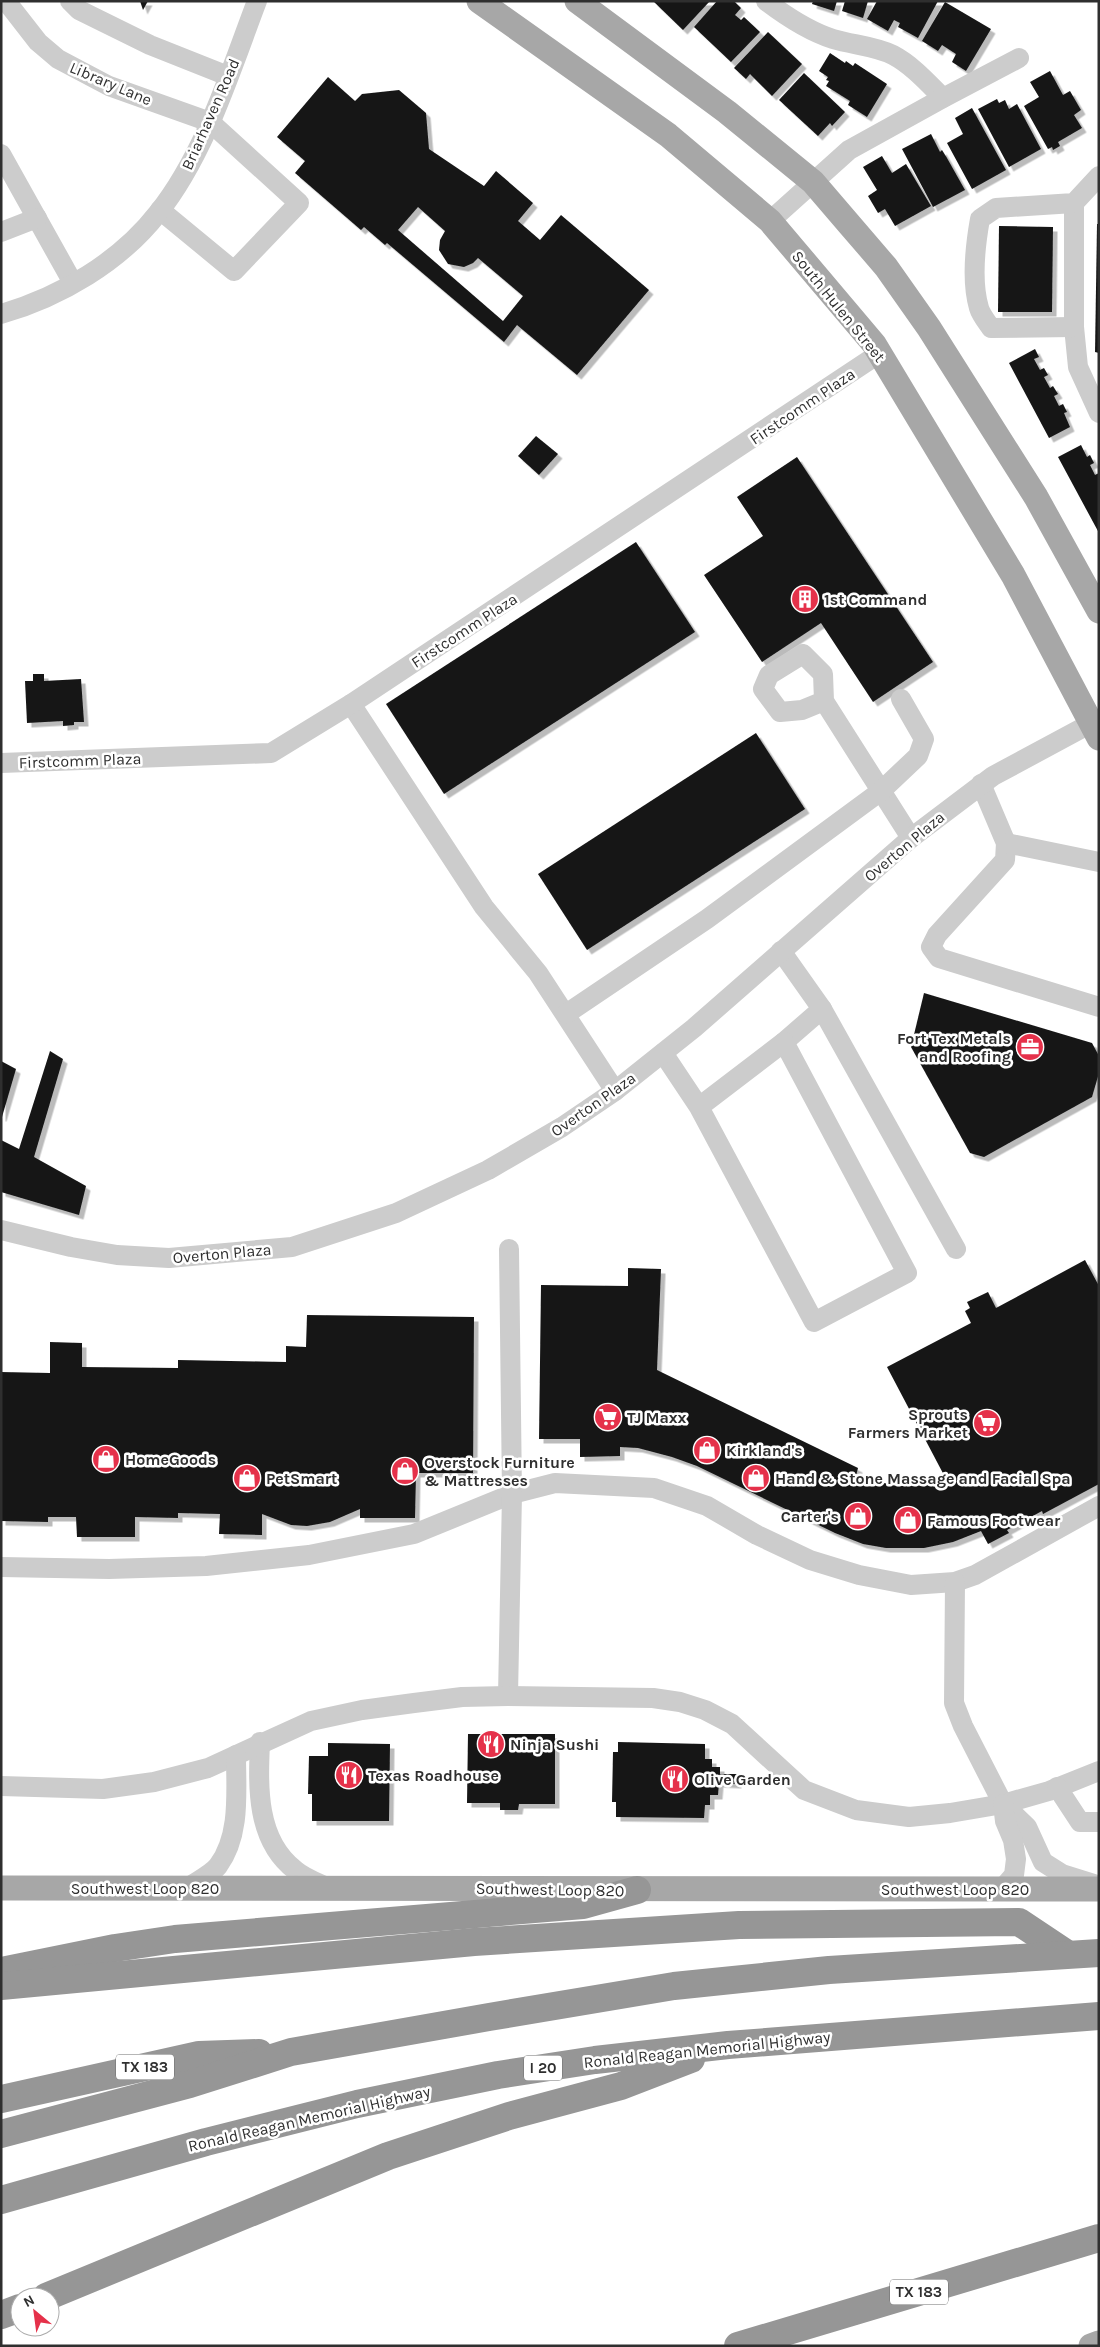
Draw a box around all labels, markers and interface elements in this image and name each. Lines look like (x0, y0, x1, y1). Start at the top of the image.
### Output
street label: Briarhaven Road (177, 55, 244, 173)
street label: Library Lane (67, 58, 155, 109)
street label: South Hulen Street (788, 247, 889, 366)
street label: Firstcomm Plaza (746, 364, 858, 449)
building icon: 1st Command (790, 584, 820, 614)
street label: Firstcomm Plaza (408, 589, 521, 672)
place label: 1st Command (824, 590, 927, 609)
street label: Firstcomm Plaza (18, 749, 142, 772)
street label: Overton Plaza (860, 807, 948, 886)
place label: Fort Tex Metals and Roofing (897, 1029, 1011, 1066)
office icon: Fort Tex Metals and Roofing (1015, 1032, 1045, 1062)
street label: Overton Plaza (547, 1068, 639, 1141)
street label: Overton Plaza (172, 1240, 272, 1267)
supermarket icon: TJ Maxx (593, 1402, 623, 1432)
place label: Sprouts Farmers Market (848, 1405, 968, 1442)
place label: TJ Maxx (627, 1408, 687, 1427)
supermarket icon: Sprouts Farmers Market (972, 1408, 1002, 1438)
shop icon: Kirkland's (692, 1435, 722, 1465)
place label: Kirkland's (726, 1441, 803, 1460)
shop icon: HomeGoods (91, 1444, 121, 1474)
place label: HomeGoods (125, 1450, 216, 1469)
place label: Overstock Furniture & Mattresses (424, 1453, 575, 1490)
shop icon: Overstock Furniture & Mattresses (390, 1456, 420, 1486)
shop icon: PetSmart (232, 1463, 262, 1493)
shop icon: Hand & Stone Massage and Facial Spa (741, 1463, 771, 1493)
place label: PetSmart (266, 1469, 337, 1488)
place label: Hand & Stone Massage and Facial Spa (775, 1469, 1071, 1488)
shop icon: Carter's (843, 1501, 873, 1531)
shop icon: Famous Footwear (893, 1505, 923, 1535)
place label: Carter's (781, 1507, 839, 1526)
place label: Famous Footwear (927, 1511, 1061, 1530)
restaurant icon: Ninja Sushi (476, 1729, 506, 1759)
place label: Ninja Sushi (510, 1735, 599, 1754)
restaurant icon: Texas Roadhouse (334, 1760, 364, 1790)
restaurant icon: Olive Garden (660, 1764, 690, 1794)
place label: Texas Roadhouse (368, 1766, 499, 1785)
place label: Olive Garden (694, 1770, 791, 1789)
street label: Southwest Loop 820 (71, 1879, 219, 1898)
street label: Southwest Loop 820 (476, 1879, 624, 1900)
street label: Southwest Loop 820 (881, 1880, 1029, 1899)
street label: Ronald Reagan Memorial Highway (583, 2027, 832, 2072)
road number: TX 183 (116, 2054, 174, 2080)
road number: I 20 (524, 2056, 562, 2080)
street label: Ronald Reagan Memorial Highway (186, 2081, 433, 2156)
road number: TX 183 (890, 2280, 948, 2304)
north arrow (10, 2287, 60, 2337)
text: N (20, 2291, 37, 2311)

